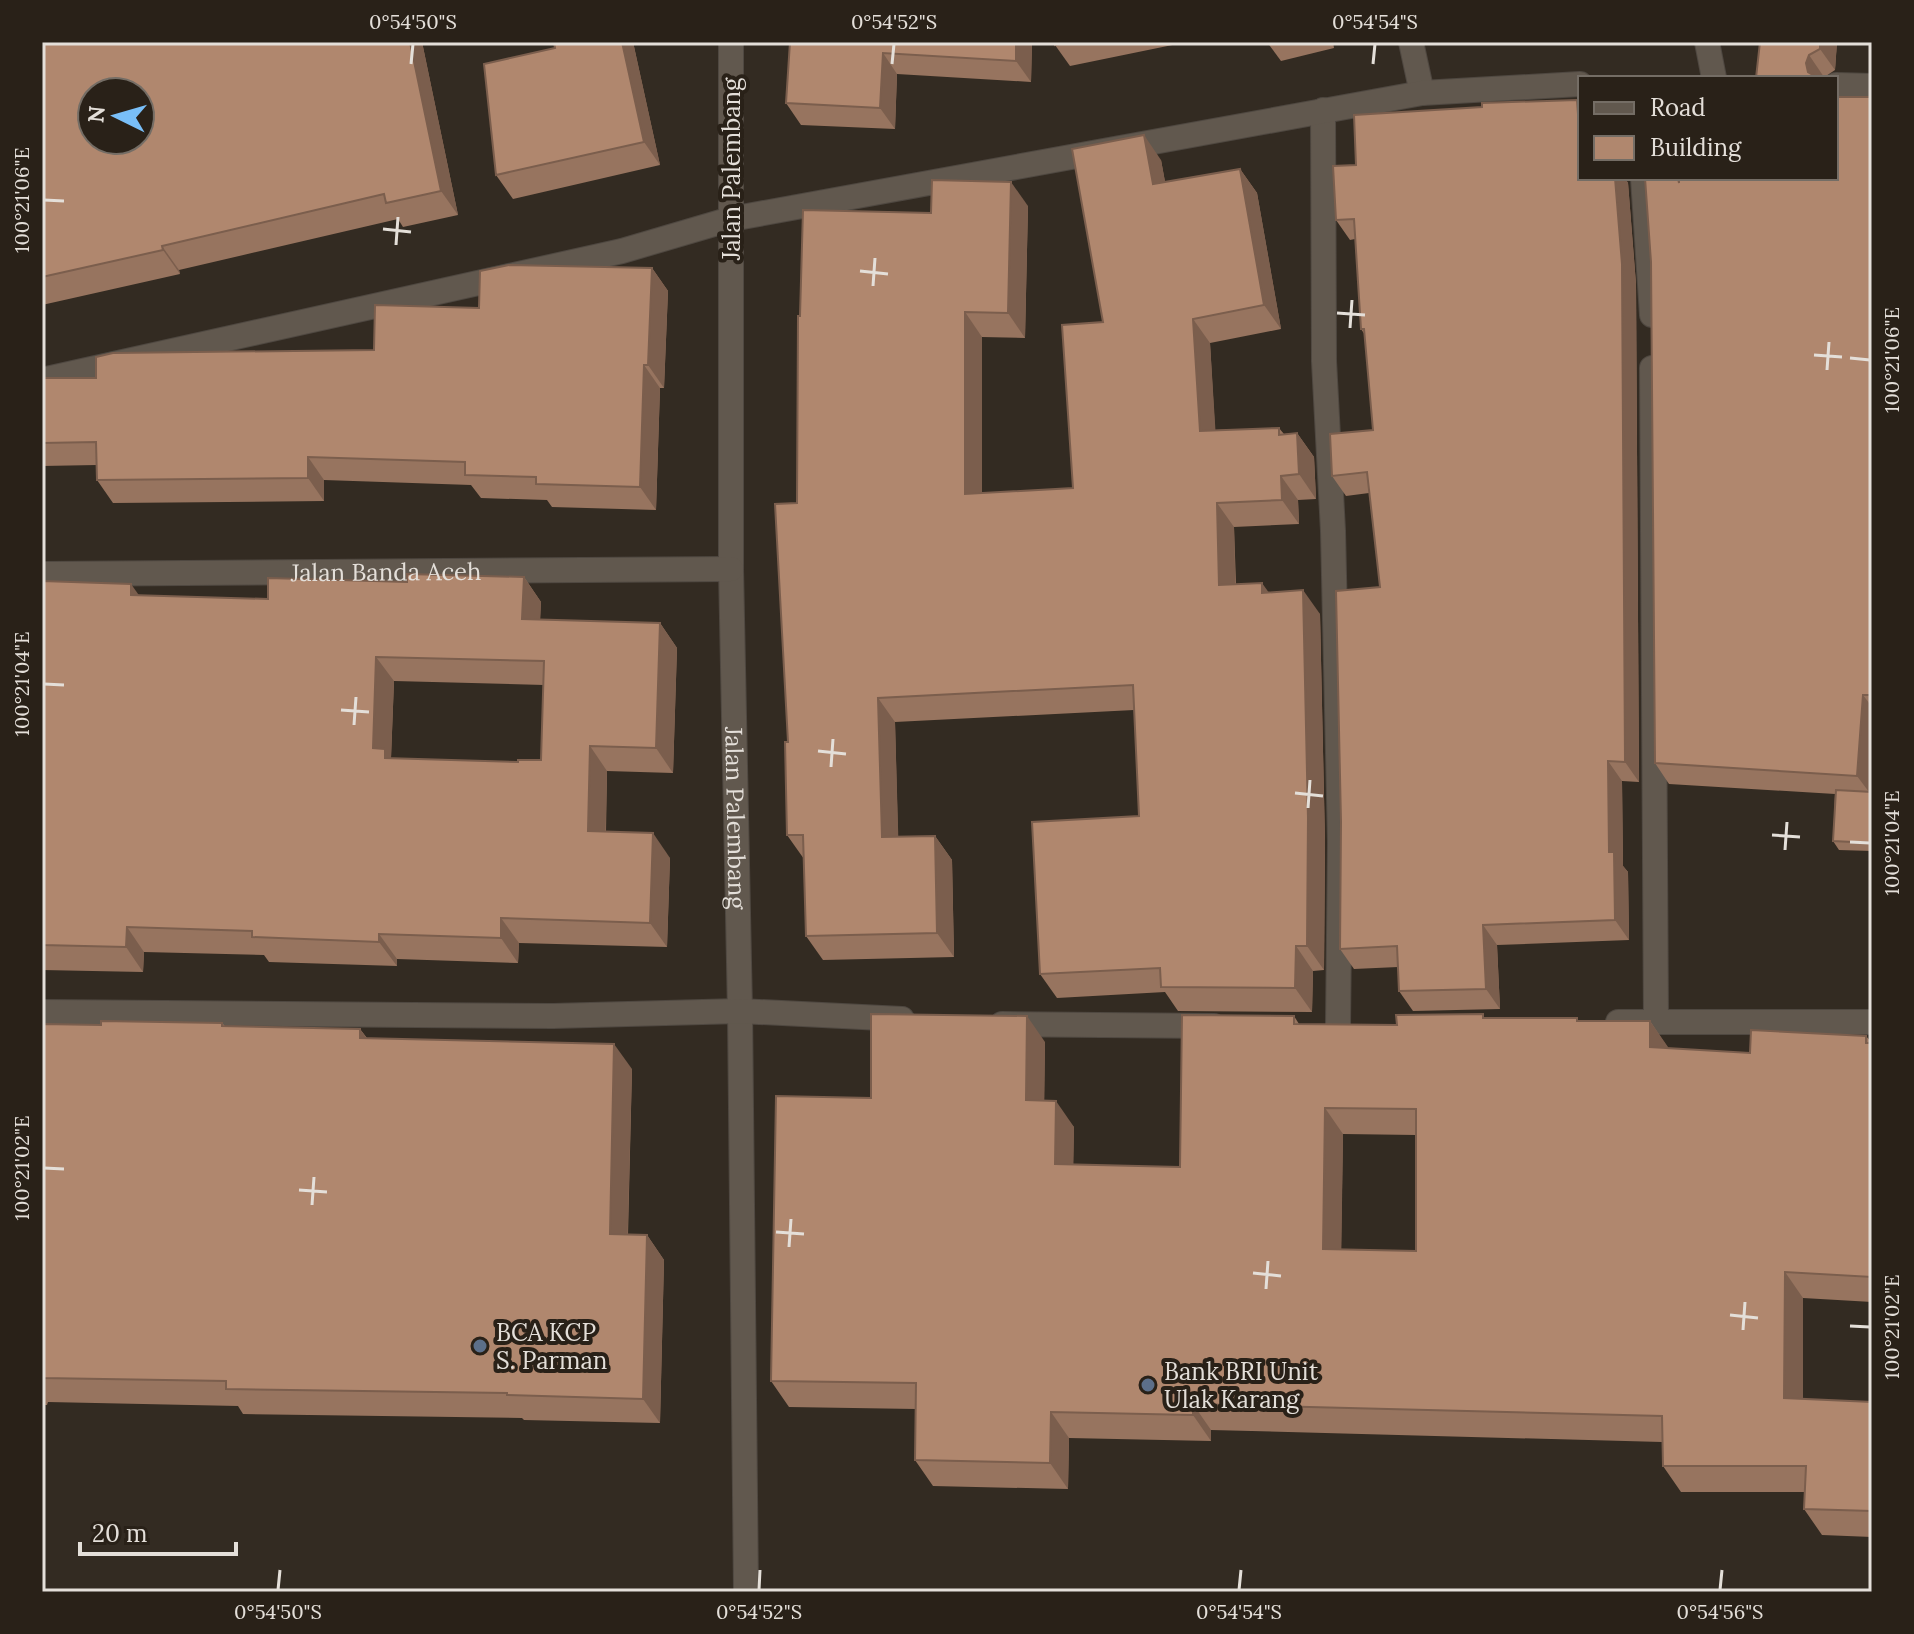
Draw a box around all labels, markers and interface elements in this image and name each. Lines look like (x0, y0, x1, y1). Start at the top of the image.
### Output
text: 0°54'50"S (369, 9, 457, 34)
text: 0°54'52"S (851, 9, 937, 34)
text: 0°54'54"S (1332, 9, 1418, 34)
north arrow (76, 76, 156, 156)
legend (1578, 76, 1838, 180)
street label: Jalan Palembang (716, 77, 747, 261)
text: Road (1650, 92, 1706, 123)
text: N (81, 105, 111, 124)
text: Building (1650, 132, 1742, 163)
text: 100°21'06"E (9, 147, 34, 253)
text: 100°21'06"E (1879, 307, 1904, 413)
street label: Jalan Banda Aceh (289, 555, 482, 588)
text: 100°21'04"E (9, 632, 34, 736)
street label: Jalan Palembang (719, 725, 753, 910)
text: 100°21'04"E (1879, 791, 1904, 895)
text: 100°21'02"E (9, 1116, 34, 1220)
text: 100°21'02"E (1879, 1275, 1904, 1379)
place label: BCA KCP S. Parman (496, 1317, 607, 1376)
marker: BCA KCP S. Parman (471, 1337, 489, 1355)
place label: Bank BRI Unit Ulak Karang (1164, 1356, 1319, 1415)
marker: Bank BRI Unit Ulak Karang (1139, 1376, 1157, 1394)
scale bar (80, 1506, 236, 1556)
text: 20 m (92, 1518, 148, 1549)
text: 0°54'50"S (234, 1599, 322, 1624)
text: 0°54'52"S (716, 1599, 802, 1624)
text: 0°54'54"S (1196, 1599, 1282, 1624)
text: 0°54'56"S (1677, 1599, 1763, 1624)

